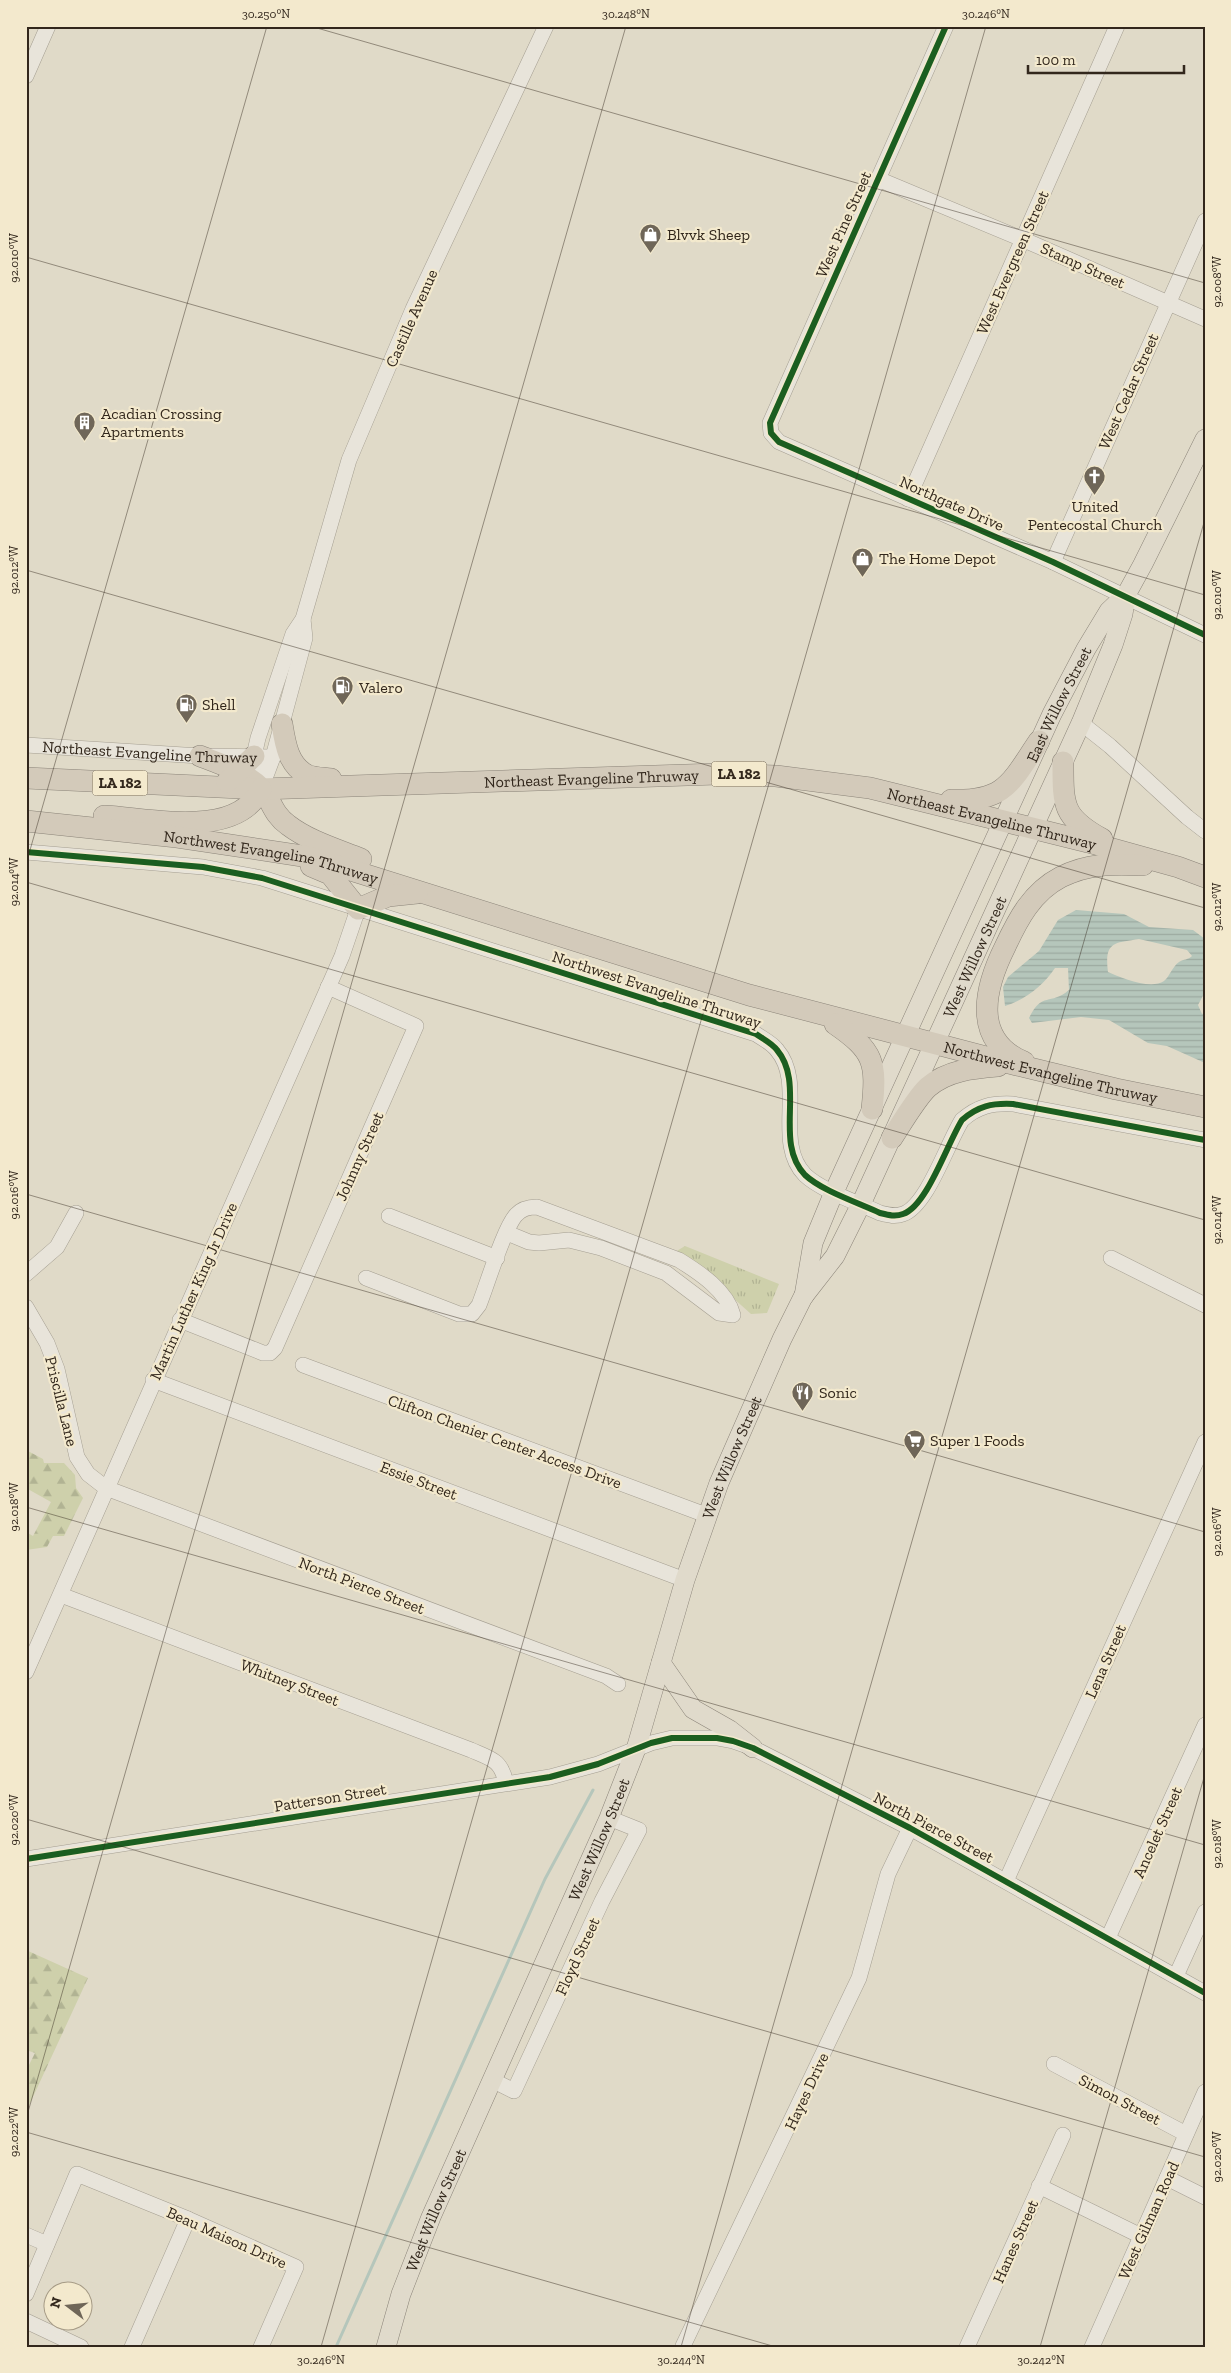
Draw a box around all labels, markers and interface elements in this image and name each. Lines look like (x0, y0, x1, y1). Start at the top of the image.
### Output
text: 30.250°N (242, 7, 290, 21)
text: 30.248°N (602, 7, 650, 21)
text: 30.246°N (962, 7, 1010, 21)
scale bar (1028, 42, 1185, 74)
text: 100 m (1036, 51, 1075, 69)
street label: West Pine Street (812, 168, 875, 280)
street label: West Evergreen Street (972, 187, 1053, 337)
shop icon: Blvvk Sheep (639, 222, 663, 253)
place label: Blvvk Sheep (667, 225, 750, 244)
text: 92.010°W (7, 233, 21, 283)
street label: Stamp Street (1038, 238, 1128, 293)
text: 92.008°W (1210, 256, 1224, 308)
street label: Castille Avenue (381, 266, 442, 370)
street label: West Cedar Street (1094, 330, 1163, 452)
place label: Acadian Crossing Apartments (101, 404, 222, 441)
building icon: Acadian Crossing Apartments (73, 410, 97, 441)
church icon: United Pentecostal Church (1083, 465, 1107, 496)
street label: Northgate Drive (897, 472, 1007, 535)
place label: United Pentecostal Church (1028, 497, 1162, 534)
text: 92.012°W (7, 545, 21, 594)
shop icon: The Home Depot (851, 546, 875, 577)
place label: The Home Depot (879, 549, 996, 568)
text: 92.010°W (1210, 570, 1224, 620)
street label: East Willow Street (1022, 643, 1096, 765)
fuel station icon: Valero (331, 675, 355, 706)
place label: Valero (358, 678, 403, 697)
fuel station icon: Shell (174, 692, 198, 723)
place label: Shell (202, 695, 236, 714)
street label: Northeast Evangeline Thruway (42, 737, 258, 767)
road number: LA 182 (712, 762, 766, 786)
street label: Northeast Evangeline Thruway (484, 766, 700, 792)
road number: LA 182 (92, 770, 148, 796)
street label: Northeast Evangeline Thruway (885, 784, 1100, 854)
street label: Northwest Evangeline Thruway (163, 827, 381, 888)
text: 92.014°W (7, 857, 21, 906)
text: 92.012°W (1210, 882, 1224, 931)
street label: West Willow Street (939, 893, 1011, 1020)
street label: Northwest Evangeline Thruway (550, 947, 765, 1033)
street label: Northwest Evangeline Thruway (942, 1037, 1160, 1107)
street label: Johnny Street (331, 1109, 388, 1204)
text: 92.016°W (7, 1170, 21, 1219)
text: 92.014°W (1210, 1195, 1224, 1244)
street label: Martin Luther King Jr Drive (146, 1199, 241, 1383)
street label: Priscilla Lane (41, 1354, 82, 1448)
restaurant icon: Sonic (791, 1380, 815, 1411)
place label: Sonic (819, 1383, 857, 1402)
street label: Clifton Chenier Center Access Drive (385, 1390, 624, 1493)
street label: West Willow Street (698, 1393, 766, 1521)
supermarket icon: Super 1 Foods (902, 1428, 926, 1459)
place label: Super 1 Foods (930, 1431, 1025, 1450)
street label: Essie Street (378, 1457, 460, 1504)
text: 92.018°W (7, 1482, 21, 1531)
text: 92.016°W (1210, 1507, 1224, 1556)
street label: North Pierce Street (296, 1553, 428, 1618)
street label: Lena Street (1081, 1621, 1130, 1701)
street label: Whitney Street (238, 1655, 342, 1710)
street label: West Willow Street (564, 1776, 634, 1904)
street label: Patterson Street (273, 1779, 387, 1816)
street label: Ancelet Street (1129, 1784, 1186, 1881)
street label: North Pierce Street (870, 1788, 997, 1867)
text: 92.020°W (7, 1794, 21, 1845)
text: 92.018°W (1210, 1819, 1224, 1868)
street label: Floyd Street (551, 1914, 604, 1998)
street label: Hayes Drive (780, 2050, 833, 2133)
street label: Simon Street (1076, 2070, 1164, 2129)
text: 92.022°W (7, 2106, 21, 2157)
text: 92.020°W (1210, 2131, 1224, 2182)
street label: West Willow Street (402, 2146, 470, 2274)
street label: West Gilman Road (1114, 2158, 1183, 2282)
street label: Hanes Street (989, 2197, 1042, 2286)
street label: Beau Maison Drive (164, 2202, 290, 2272)
north arrow (42, 2280, 92, 2330)
text: N (46, 2295, 66, 2310)
text: 30.246°N (297, 2353, 345, 2367)
text: 30.244°N (657, 2353, 705, 2367)
text: 30.242°N (1017, 2353, 1065, 2367)

